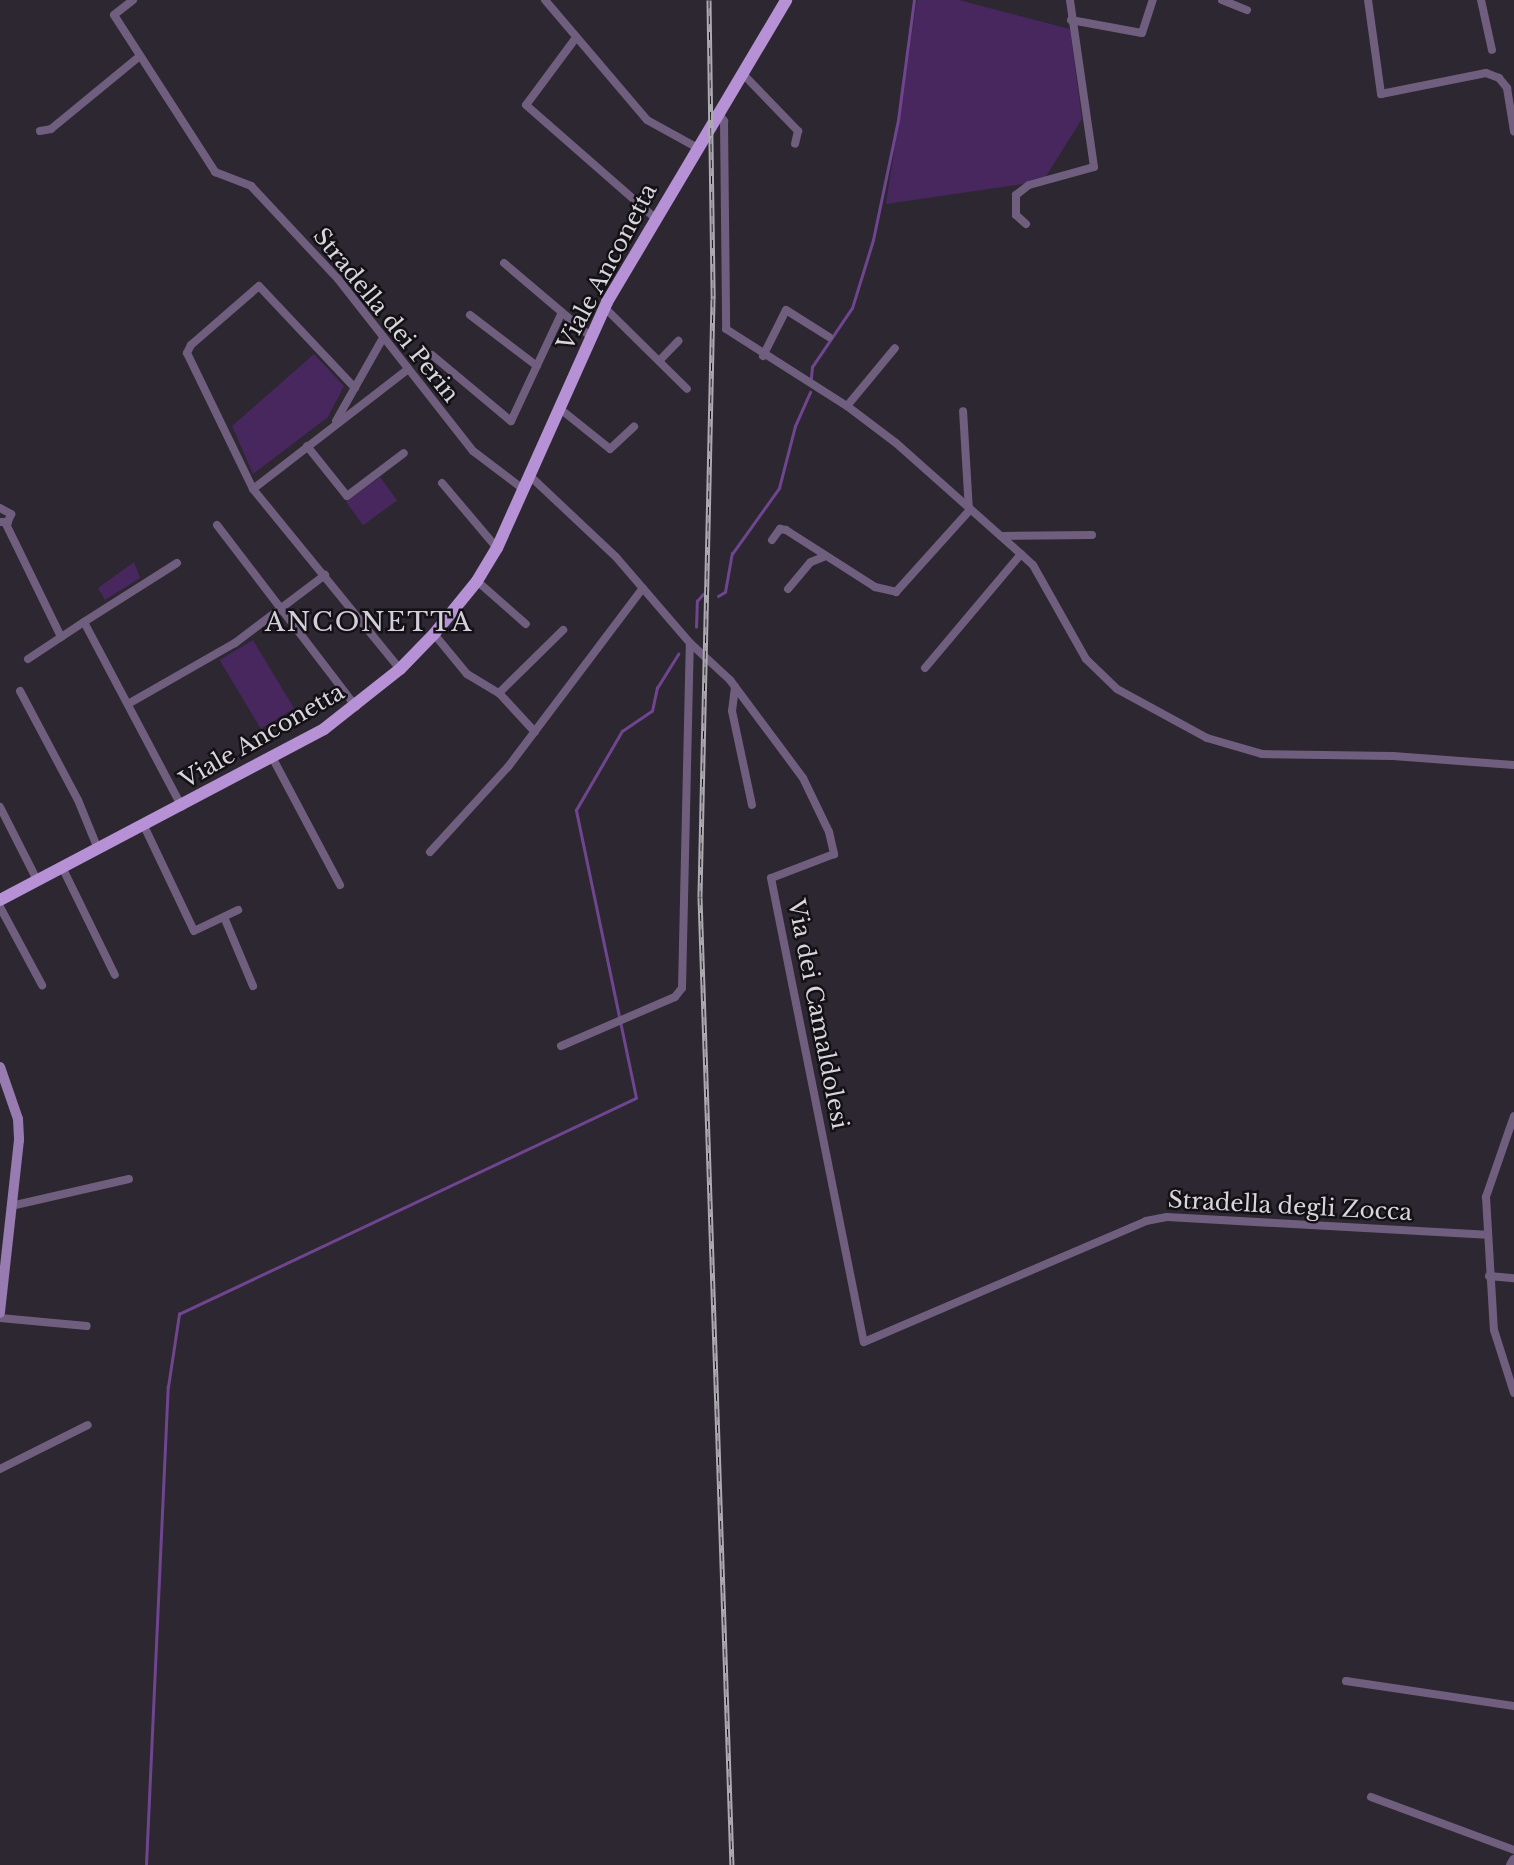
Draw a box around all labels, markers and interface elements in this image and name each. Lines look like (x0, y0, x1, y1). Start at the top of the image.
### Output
street label: Viale Anconetta (551, 178, 663, 356)
street label: Stradella dei Perin (307, 222, 465, 408)
district label: ANCONETTA (266, 607, 472, 639)
street label: Viale Anconetta (175, 678, 349, 794)
street label: Via dei Camaldolesi (782, 897, 854, 1131)
street label: Stradella degli Zocca (1167, 1186, 1413, 1226)

